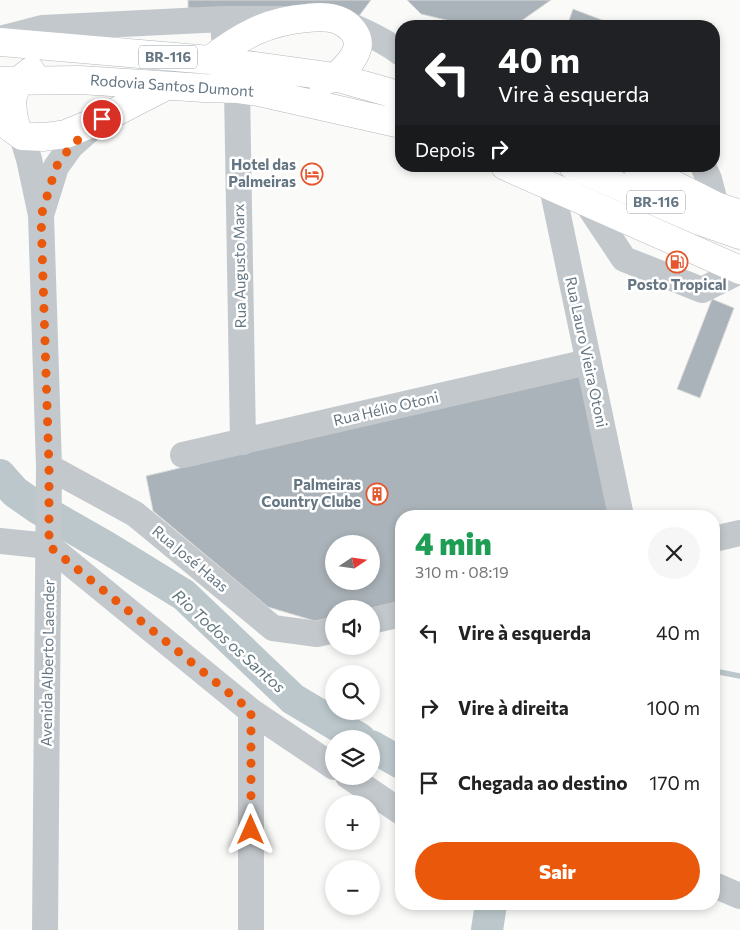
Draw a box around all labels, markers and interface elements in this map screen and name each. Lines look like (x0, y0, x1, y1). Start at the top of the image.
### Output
text: 40 m (498, 37, 580, 80)
icon: left (415, 40, 480, 105)
road number: BR-116 (139, 46, 197, 68)
street label: Rodovia Santos Dumont (90, 70, 255, 100)
text: Vire à esquerda (498, 80, 650, 107)
pin (81, 98, 123, 140)
icon: arrive (88, 105, 116, 133)
icon: right (485, 135, 513, 163)
text: Depois (415, 138, 475, 161)
place label: Hotel das Palmeiras (228, 155, 296, 190)
hotel icon: Hotel das Palmeiras (300, 162, 324, 186)
road number: BR-116 (627, 190, 685, 213)
street label: Rua Augusto Marx (229, 203, 249, 329)
fuel station icon: Posto Tropical (665, 250, 689, 274)
street label: Rua Lauro Vieira Otoni (562, 275, 612, 429)
place label: Posto Tropical (627, 275, 727, 293)
street label: Rua Hélio Otoni (331, 387, 440, 429)
place label: Palmeiras Country Clube (261, 475, 361, 510)
building icon: Palmeiras Country Clube (365, 482, 389, 506)
street label: Rua José Haas (149, 521, 232, 595)
text: 4 min (415, 524, 492, 561)
button: close (648, 527, 700, 579)
north arrow (325, 535, 380, 590)
map controls (325, 535, 380, 915)
text: 310 m · 08:19 (415, 562, 509, 581)
street label: Avenida Alberto Laender (37, 579, 57, 747)
water label: Rio Todos os Santos (169, 585, 289, 696)
button: sound (325, 600, 380, 655)
icon: left (415, 619, 443, 647)
text: Vire à esquerda (458, 621, 591, 644)
text: 40 m (656, 621, 700, 644)
button: search (325, 665, 380, 720)
icon: right (415, 694, 443, 722)
text: Vire à direita (458, 696, 569, 719)
text: 100 m (647, 696, 700, 719)
button: layers (325, 730, 380, 785)
icon: arrive (415, 769, 443, 797)
text: Chegada ao destino (458, 771, 628, 794)
text: 170 m (649, 771, 700, 794)
button: + (325, 795, 380, 850)
position arrow (224, 803, 276, 855)
button: Sair (415, 842, 700, 900)
button: − (325, 860, 380, 915)

